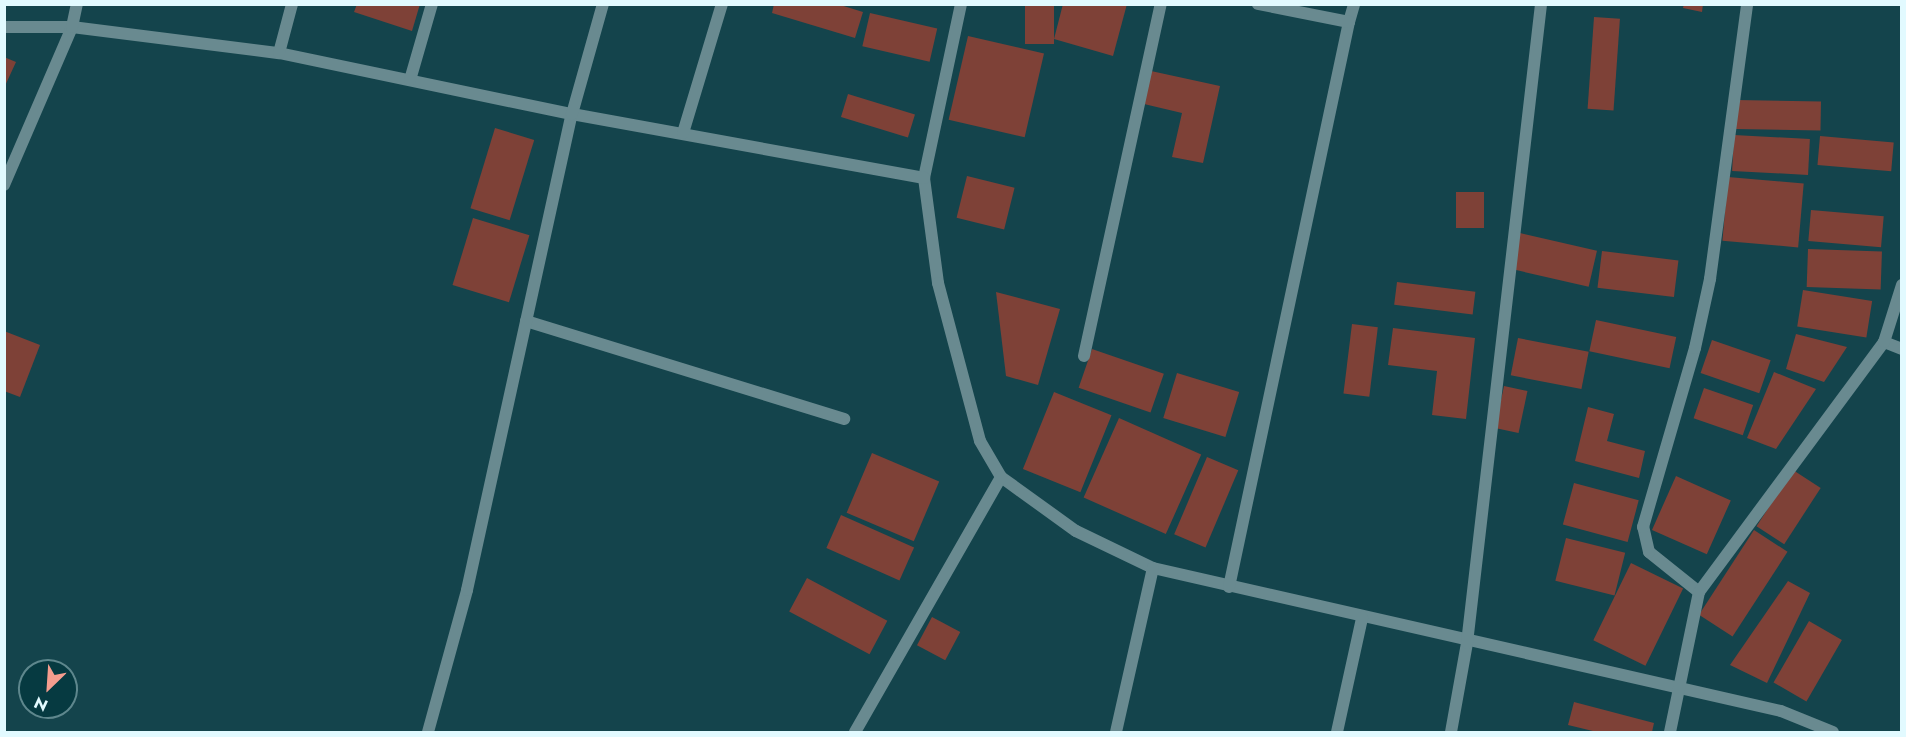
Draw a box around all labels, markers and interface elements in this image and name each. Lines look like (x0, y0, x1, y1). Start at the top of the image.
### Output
north arrow (18, 659, 78, 719)
text: N (30, 691, 52, 717)

